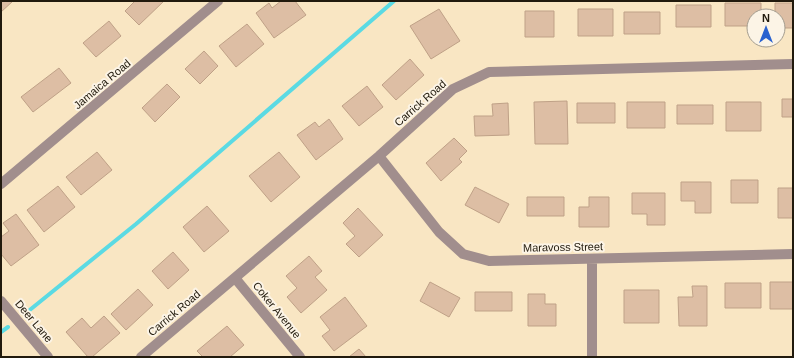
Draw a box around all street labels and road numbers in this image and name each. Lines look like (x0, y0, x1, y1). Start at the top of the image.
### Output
street label: Jamaica Road (71, 57, 133, 111)
street label: Carrick Road (392, 77, 448, 129)
street label: Maravoss Street (523, 240, 603, 254)
street label: Coker Avenue (251, 279, 303, 341)
street label: Carrick Road (146, 288, 202, 338)
street label: Deer Lane (13, 297, 55, 345)

